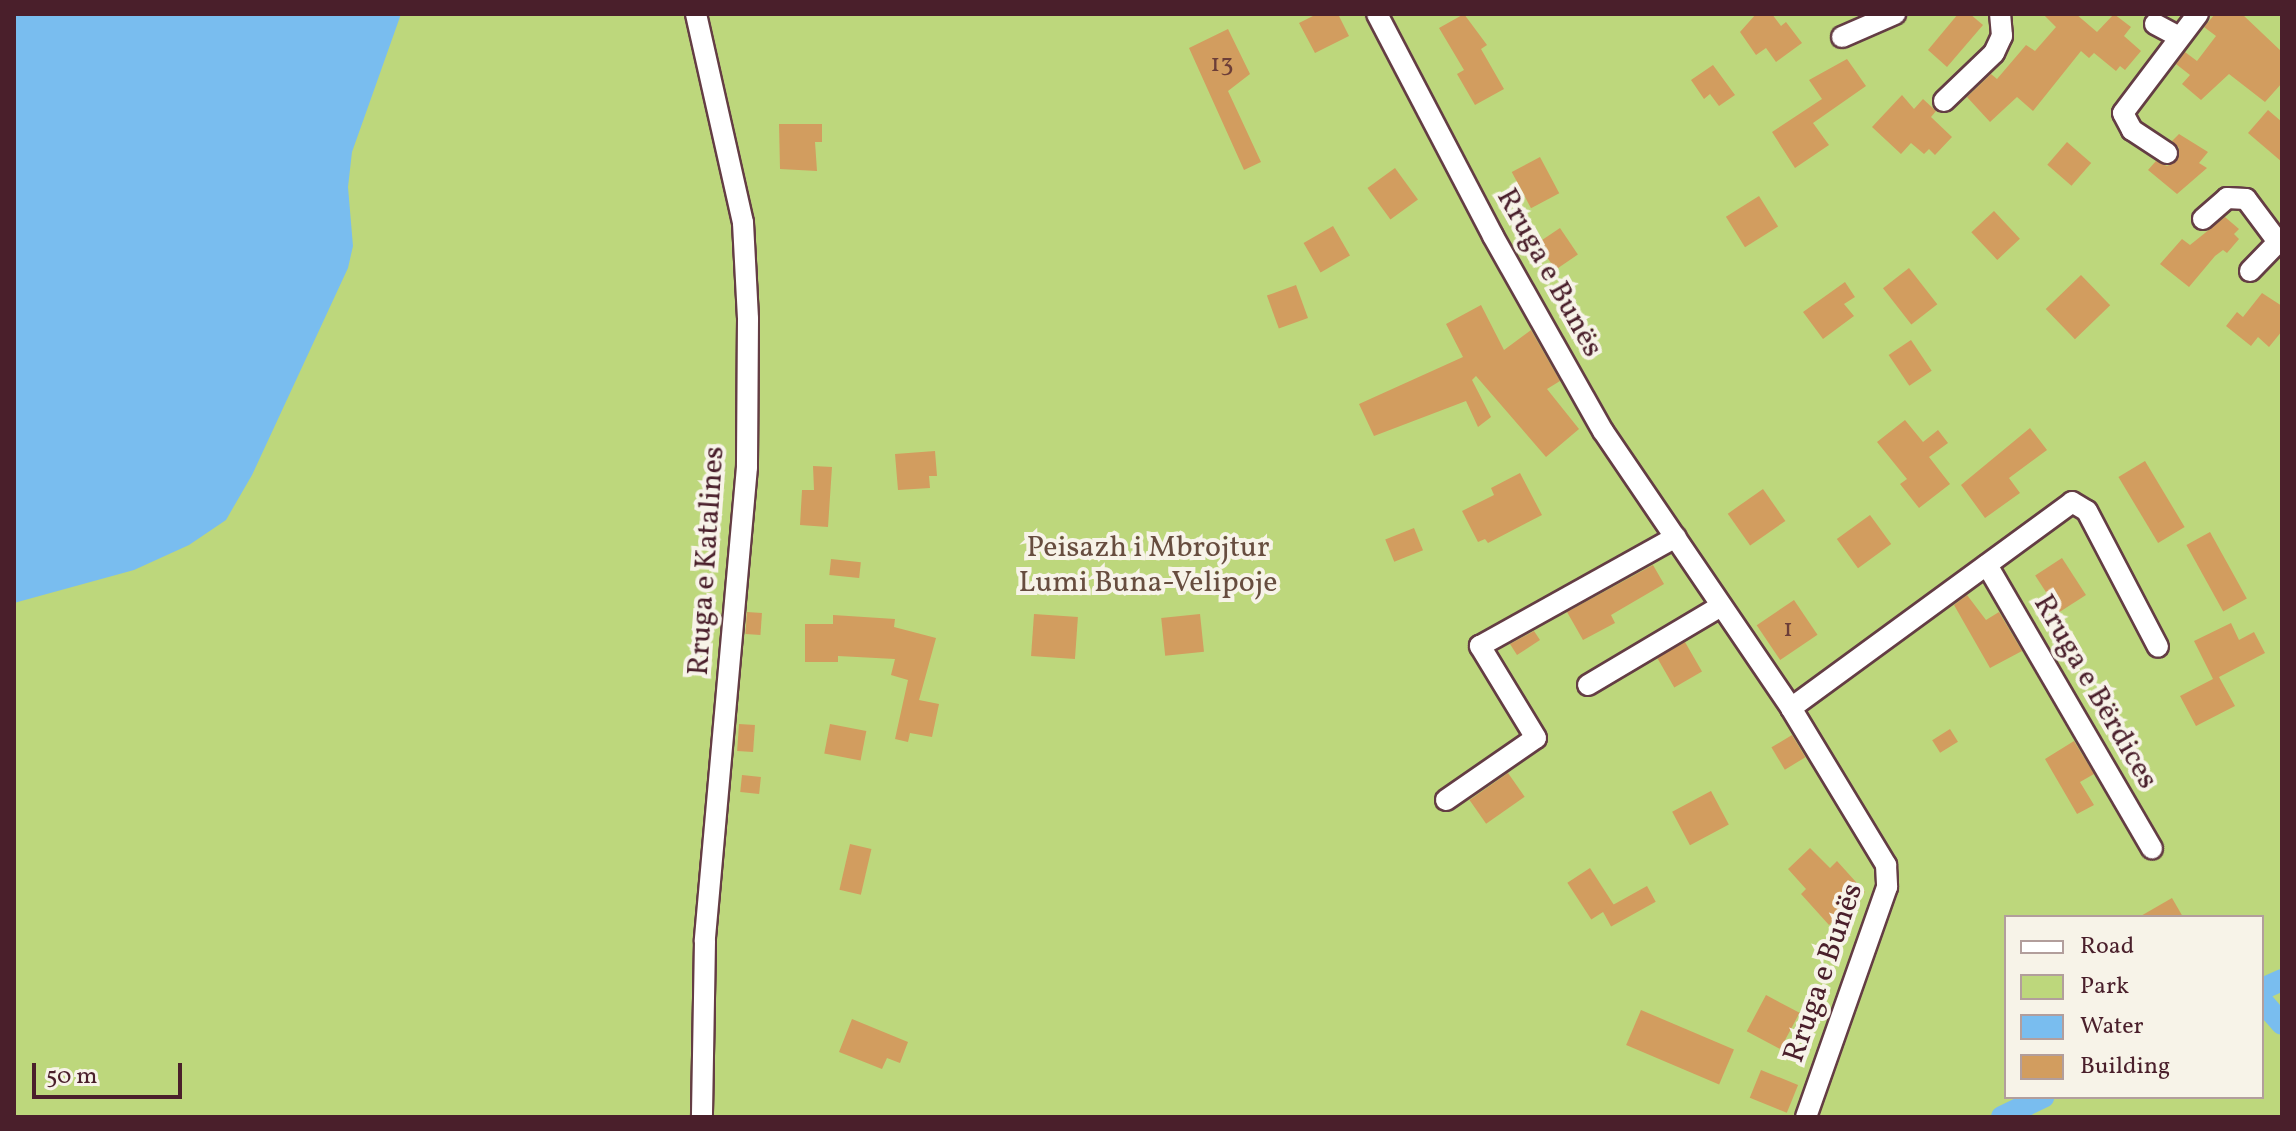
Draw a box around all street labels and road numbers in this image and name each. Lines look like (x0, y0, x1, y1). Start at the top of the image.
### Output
street label: Rruga e Bunës (1488, 182, 1610, 364)
street label: Rruga e Katalines (681, 445, 733, 677)
street label: Rruga e Bërdices (2025, 588, 2165, 796)
street label: Rruga e Bunës (1777, 879, 1871, 1067)

